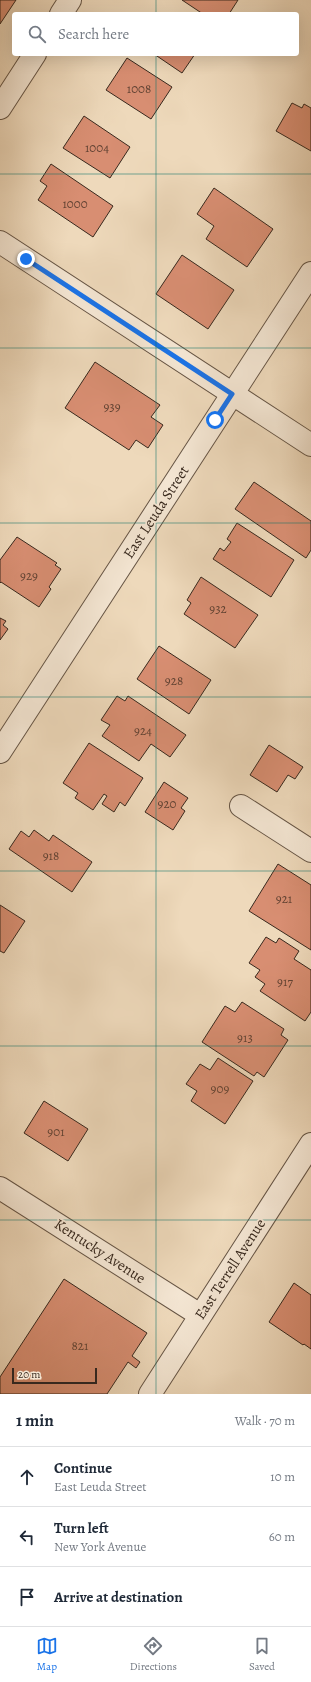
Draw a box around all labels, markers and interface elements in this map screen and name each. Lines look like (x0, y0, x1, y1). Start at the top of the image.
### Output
search box (12, 12, 299, 56)
icon: search (26, 23, 48, 45)
text: Search here (58, 24, 129, 44)
house number: 1008 (127, 80, 151, 97)
house number: 1004 (85, 139, 109, 156)
house number: 1000 (62, 195, 88, 212)
route end (17, 250, 35, 268)
house number: 939 (103, 398, 121, 415)
route start (206, 411, 224, 429)
street label: East Leuda Street (119, 462, 194, 562)
house number: 929 (20, 567, 38, 584)
house number: 932 (209, 600, 227, 617)
house number: 928 (165, 672, 183, 689)
house number: 924 (134, 722, 152, 739)
house number: 920 (157, 795, 177, 812)
house number: 918 (43, 847, 59, 864)
house number: 921 (276, 890, 293, 907)
house number: 917 (277, 973, 293, 990)
house number: 913 (237, 1029, 253, 1046)
house number: 909 (211, 1080, 229, 1097)
house number: 901 (47, 1123, 65, 1140)
street label: Kentucky Avenue (50, 1214, 150, 1288)
street label: East Terrell Avenue (190, 1214, 270, 1323)
house number: 821 (72, 1337, 89, 1354)
scale bar (12, 1366, 97, 1385)
text: 20 m (18, 1367, 40, 1382)
text: 1 min (16, 1409, 54, 1432)
text: Walk · 70 m (235, 1412, 295, 1429)
text: Continue (54, 1458, 112, 1478)
icon: ahead (16, 1466, 38, 1488)
text: 10 m (270, 1468, 295, 1485)
text: East Leuda Street (54, 1478, 147, 1495)
text: Turn left (54, 1518, 109, 1538)
icon: left (16, 1526, 38, 1548)
text: 60 m (269, 1528, 295, 1545)
text: New York Avenue (54, 1538, 146, 1555)
icon: arrive (16, 1586, 38, 1608)
text: Arrive at destination (54, 1587, 183, 1607)
tab: Map (36, 1635, 58, 1674)
tab: Directions (130, 1635, 177, 1674)
tab: Saved (249, 1635, 275, 1674)

